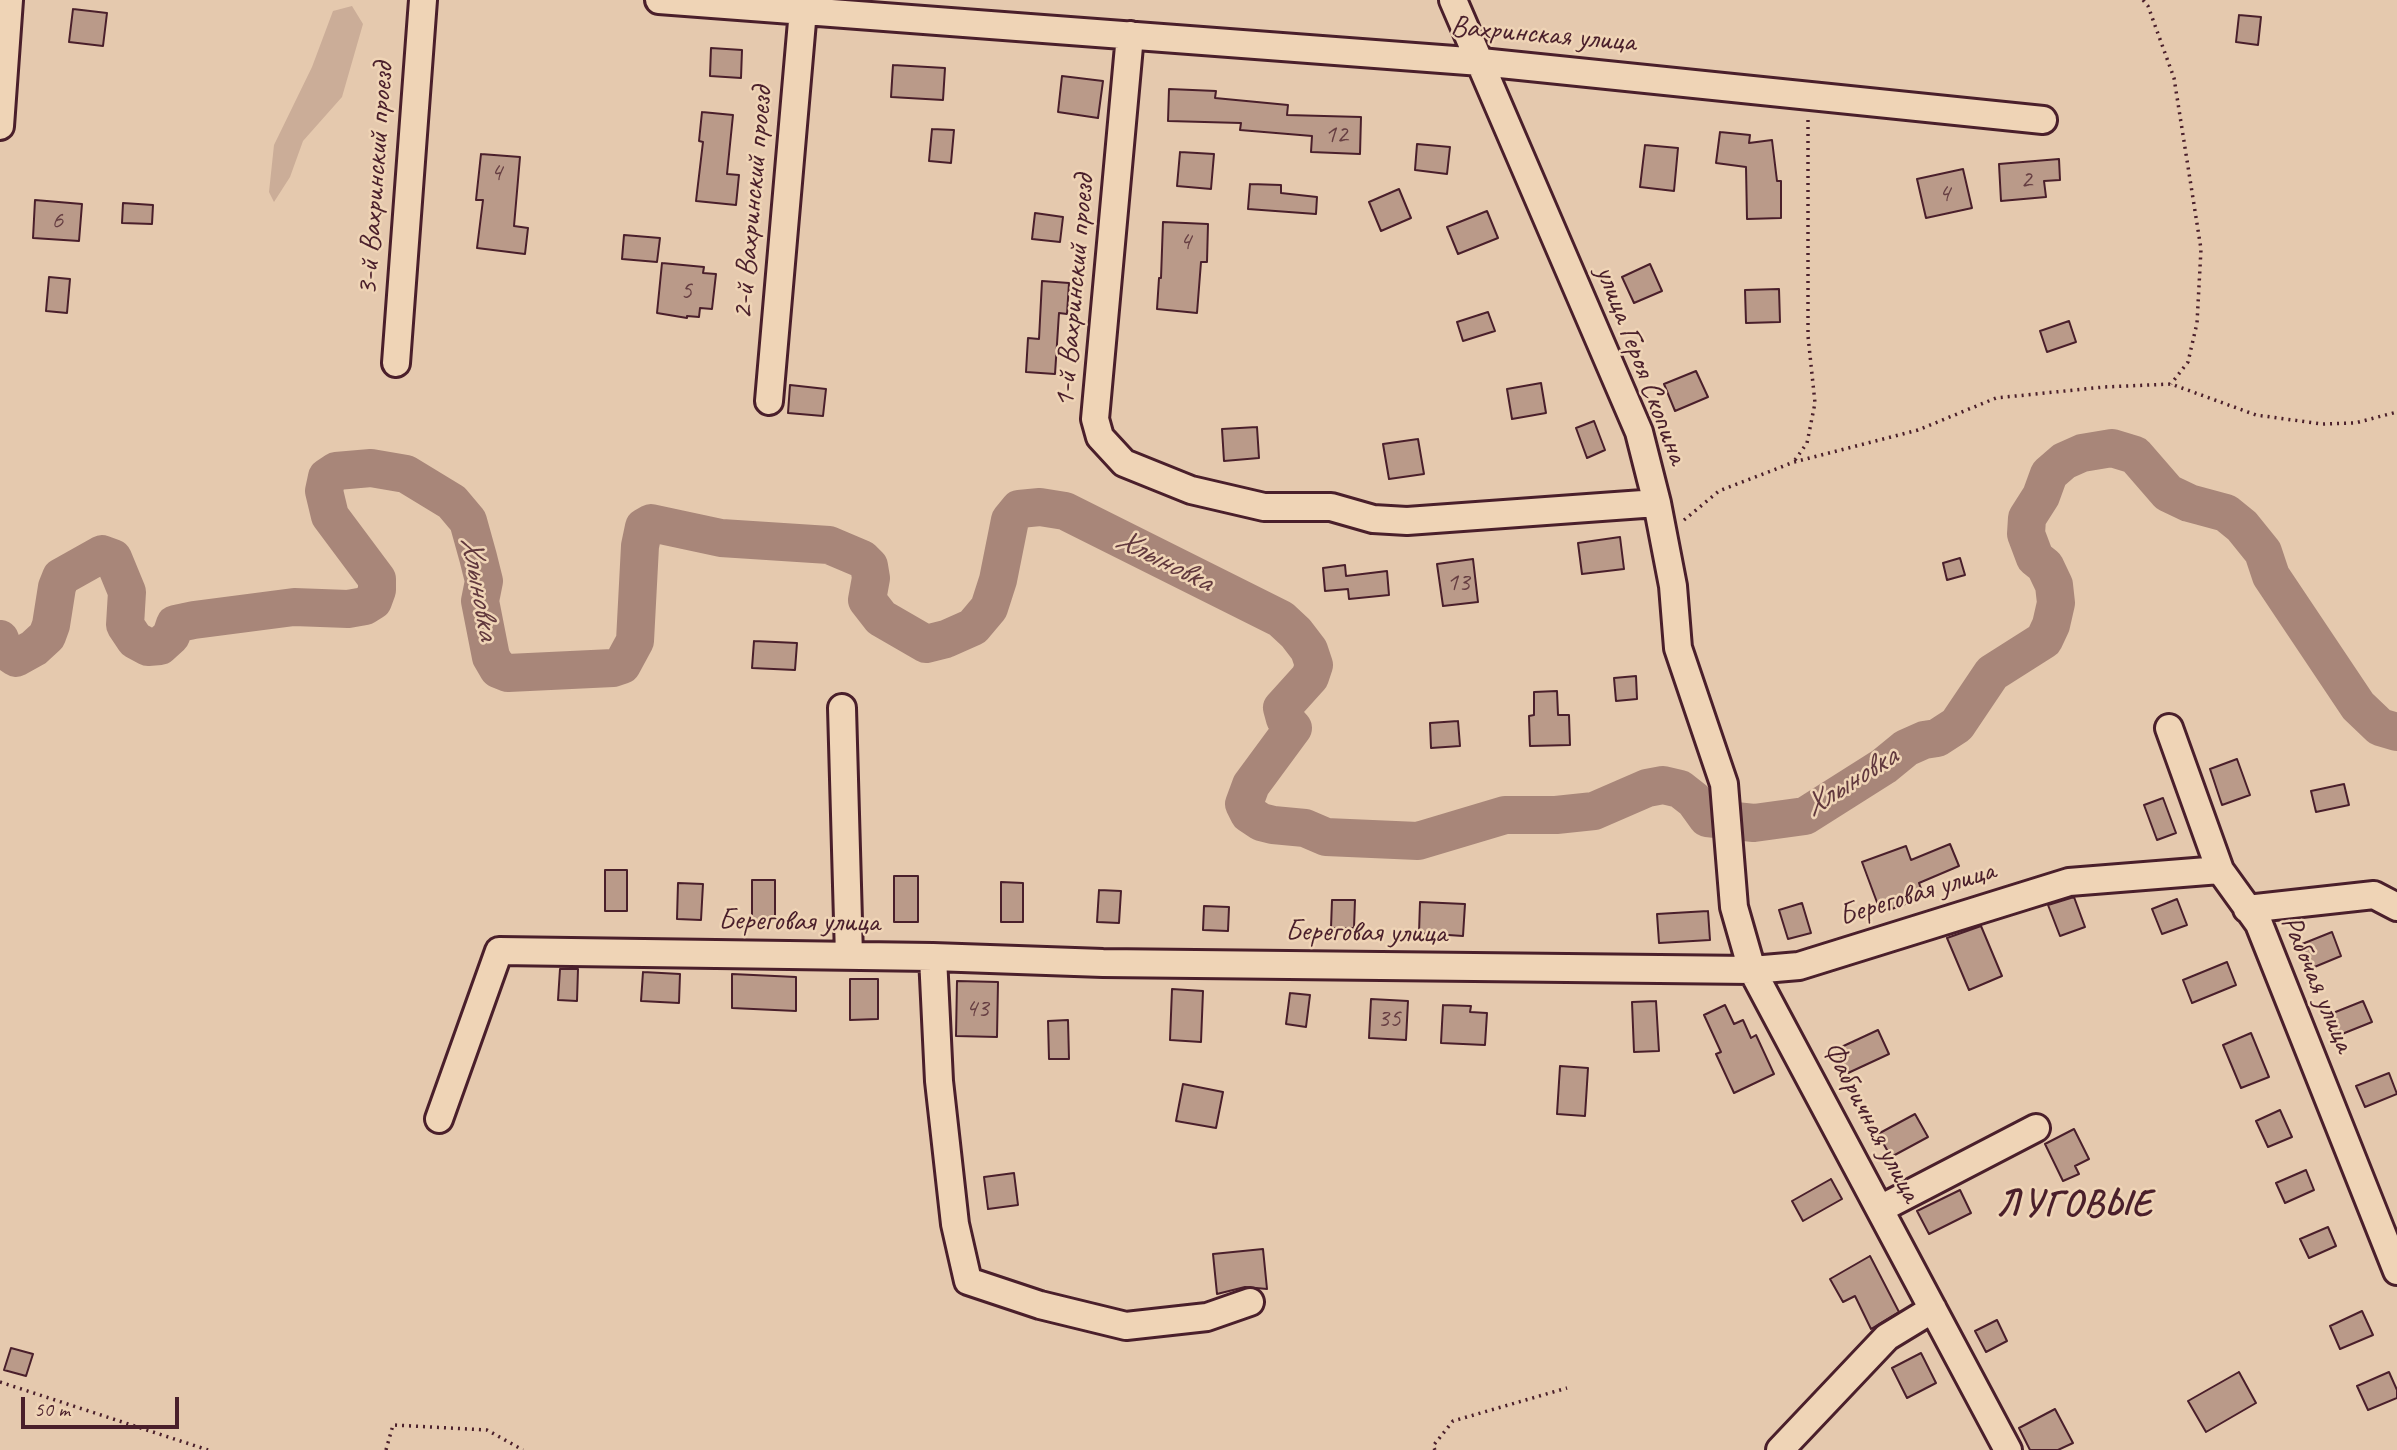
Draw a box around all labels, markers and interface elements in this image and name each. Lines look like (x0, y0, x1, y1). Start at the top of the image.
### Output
street label: Вахринская улица (1449, 9, 1637, 61)
street label: 3-й Вахринский проезд (350, 61, 402, 297)
street label: 2-й Вахринский проезд (725, 85, 781, 321)
house number: 12 (1324, 119, 1348, 151)
house number: 4 (490, 157, 502, 189)
house number: 2 (2020, 164, 2032, 196)
street label: 1-й Вахринский проезд (1047, 173, 1103, 409)
house number: 4 (1938, 178, 1950, 210)
house number: 6 (51, 205, 63, 237)
house number: 4 (1179, 226, 1191, 258)
street label: улица Героя Скопина (1587, 261, 1695, 469)
house number: 5 (680, 275, 692, 307)
water label: Хлыновка (1109, 520, 1219, 602)
water label: Хлыновка (451, 534, 507, 642)
house number: 13 (1446, 567, 1470, 599)
water label: Хлыновка (1797, 738, 1905, 826)
street label: Береговая улица (1834, 853, 2000, 935)
street label: Береговая улица (718, 903, 880, 941)
street label: Рабочая улица (2272, 910, 2362, 1058)
street label: Береговая улица (1285, 914, 1447, 952)
house number: 43 (965, 993, 989, 1025)
house number: 35 (1377, 1003, 1401, 1035)
street label: Фабричная улица (1814, 1036, 1928, 1208)
district label: ЛУГОВЫЕ (1993, 1183, 2157, 1227)
scale bar (24, 1384, 182, 1428)
text: 50 m (34, 1396, 70, 1422)

